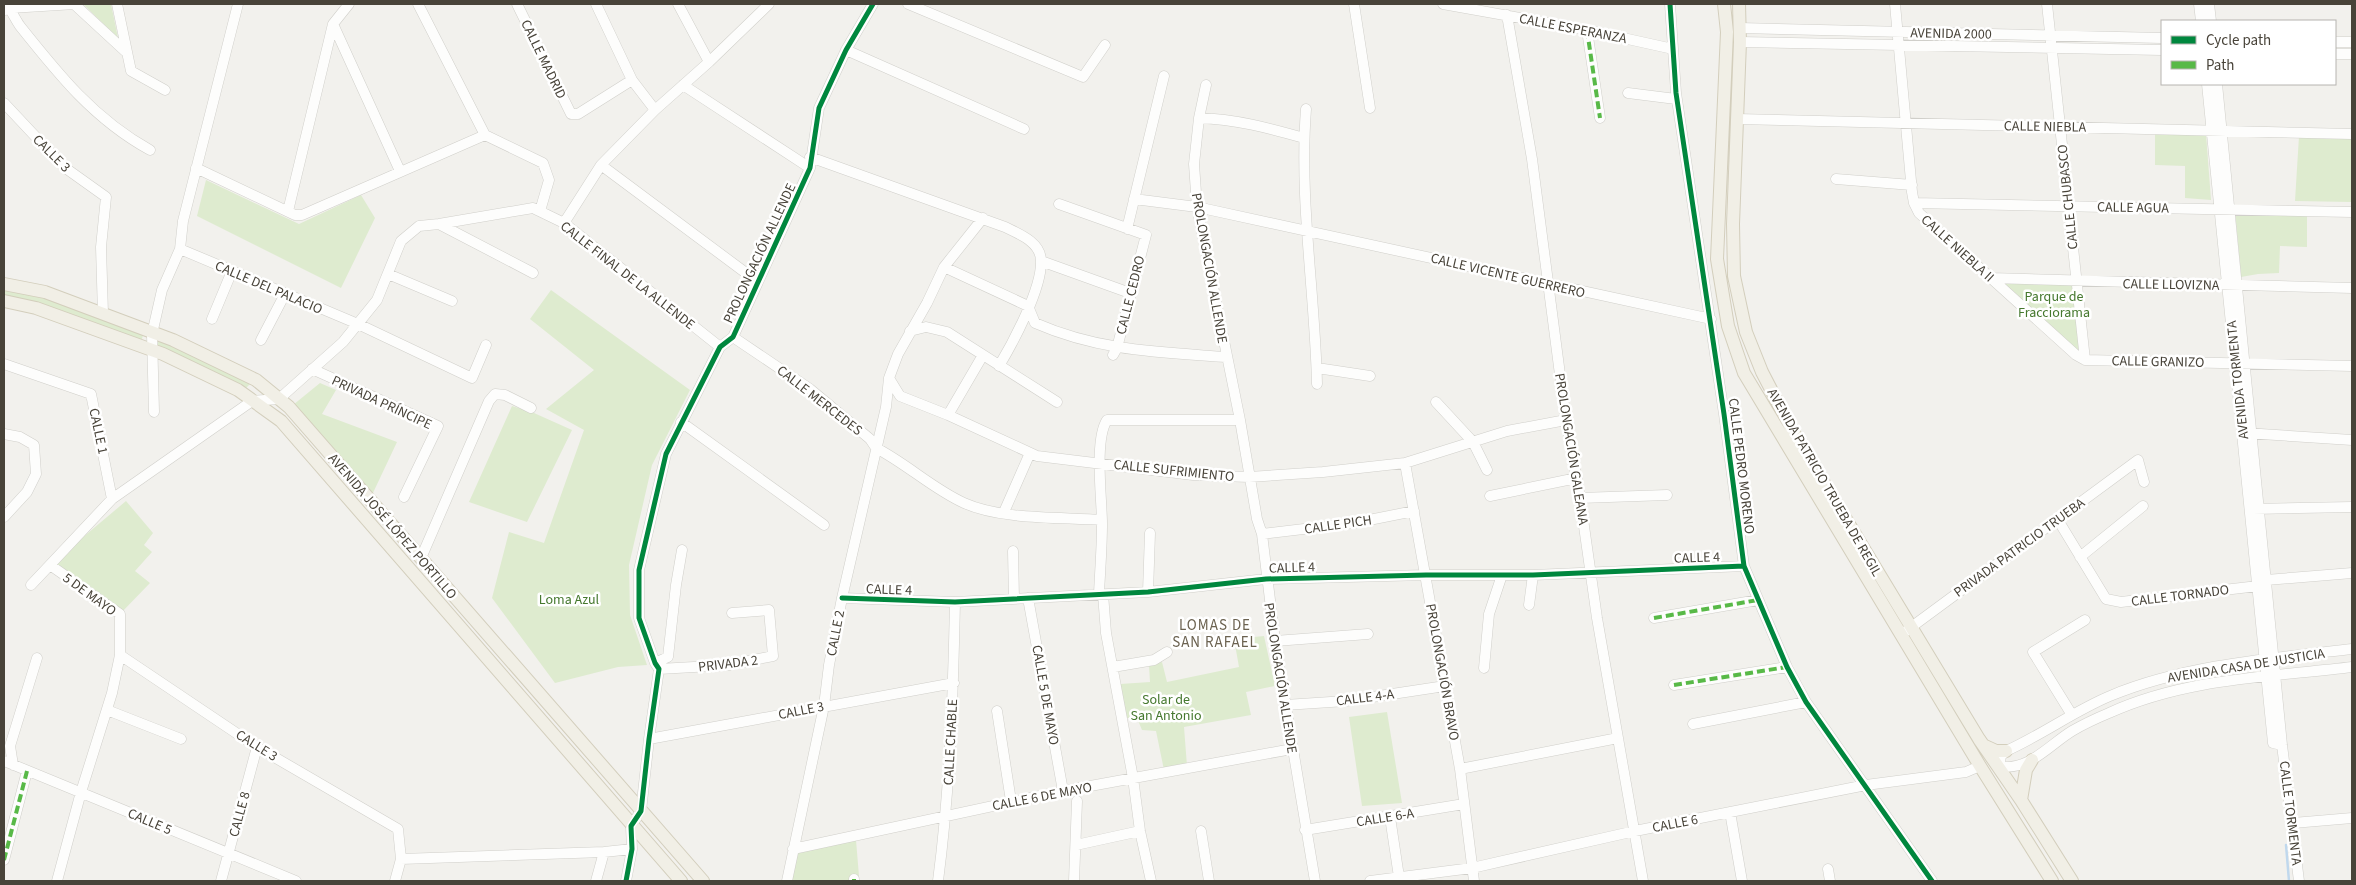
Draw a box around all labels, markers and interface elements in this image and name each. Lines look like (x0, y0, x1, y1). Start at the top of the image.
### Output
street label: CALLE ESPERANZA (1517, 9, 1629, 49)
street label: CALLE MADRID (515, 16, 571, 102)
legend (2161, 20, 2336, 85)
street label: AVENIDA 2000 (1910, 23, 1992, 45)
text: Cycle path (2206, 30, 2271, 51)
text: Path (2206, 55, 2234, 76)
street label: CALLE NIEBLA (2004, 116, 2087, 138)
street label: CALLE 3 (28, 130, 75, 177)
street label: CALLE CHUBASCO (2053, 143, 2083, 251)
street label: PROLONGACIÓN ALLENDE (719, 180, 801, 327)
street label: PROLONGACIÓN ALLENDE (1186, 191, 1232, 345)
street label: CALLE AGUA (2097, 197, 2169, 219)
street label: CALLE NIEBLA II (1916, 210, 1998, 287)
street label: CALLE FINAL DE LA ALLENDE (556, 217, 699, 335)
street label: CALLE VICENTE GUERRERO (1429, 248, 1587, 303)
street label: CALLE CEDRO (1112, 254, 1150, 337)
street label: CALLE DEL PALACIO (212, 256, 326, 320)
street label: CALLE LLOVIZNA (2122, 274, 2220, 296)
park label: Parque de Fracciorama (2018, 287, 2090, 323)
street label: AVENIDA TORMENTA (2222, 319, 2254, 440)
street label: CALLE GRANIZO (2111, 351, 2205, 373)
street label: CALLE MERCEDES (772, 361, 866, 441)
street label: PRIVADA PRÍNCIPE (328, 371, 435, 435)
street label: PROLONGACIÓN GALEANA (1549, 372, 1593, 527)
street label: AVENIDA PATRICIO TRUEBA DE REGIL (1762, 385, 1886, 581)
street label: CALLE PEDRO MORENO (1723, 397, 1759, 535)
street label: CALLE 1 (83, 406, 113, 456)
street label: AVENIDA JOSÉ LÓPEZ PORTILLO (323, 449, 461, 604)
street label: CALLE SUFRIMIENTO (1113, 455, 1235, 487)
street label: PRIVADA PATRICIO TRUEBA (1950, 493, 2090, 602)
street label: CALLE PICH (1303, 510, 1373, 540)
street label: CALLE 4 (1674, 547, 1721, 569)
street label: CALLE 4 (1269, 557, 1316, 579)
street label: 5 DE MAYO (58, 569, 120, 621)
street label: CALLE 4 (865, 579, 913, 601)
street label: CALLE TORNADO (2130, 580, 2230, 612)
park label: Loma Azul (539, 590, 600, 610)
street label: PROLONGACIÓN ALLENDE (1258, 601, 1302, 755)
street label: PROLONGACIÓN BRAVO (1420, 602, 1464, 742)
street label: CALLE 2 (822, 608, 850, 658)
district label: LOMAS DE SAN RAFAEL (1172, 615, 1258, 653)
street label: CALLE 5 DE MAYO (1026, 644, 1064, 747)
street label: AVENIDA CASA DE JUSTICIA (2166, 644, 2327, 688)
street label: PRIVADA 2 (697, 650, 759, 678)
street label: CALLE 4-A (1335, 684, 1396, 711)
park label: Solar de San Antonio (1130, 690, 1202, 726)
street label: CALLE 3 (777, 697, 826, 725)
street label: CALLE CHABLE (939, 698, 963, 786)
street label: CALLE 3 (232, 725, 281, 767)
street label: CALLE TORMENTA (2274, 760, 2306, 867)
street label: CALLE 6 DE MAYO (991, 778, 1094, 816)
street label: CALLE 8 (224, 789, 256, 839)
street label: CALLE 6-A (1355, 803, 1416, 832)
street label: CALLE 5 (124, 804, 175, 840)
street label: CALLE 6 (1651, 810, 1700, 838)

